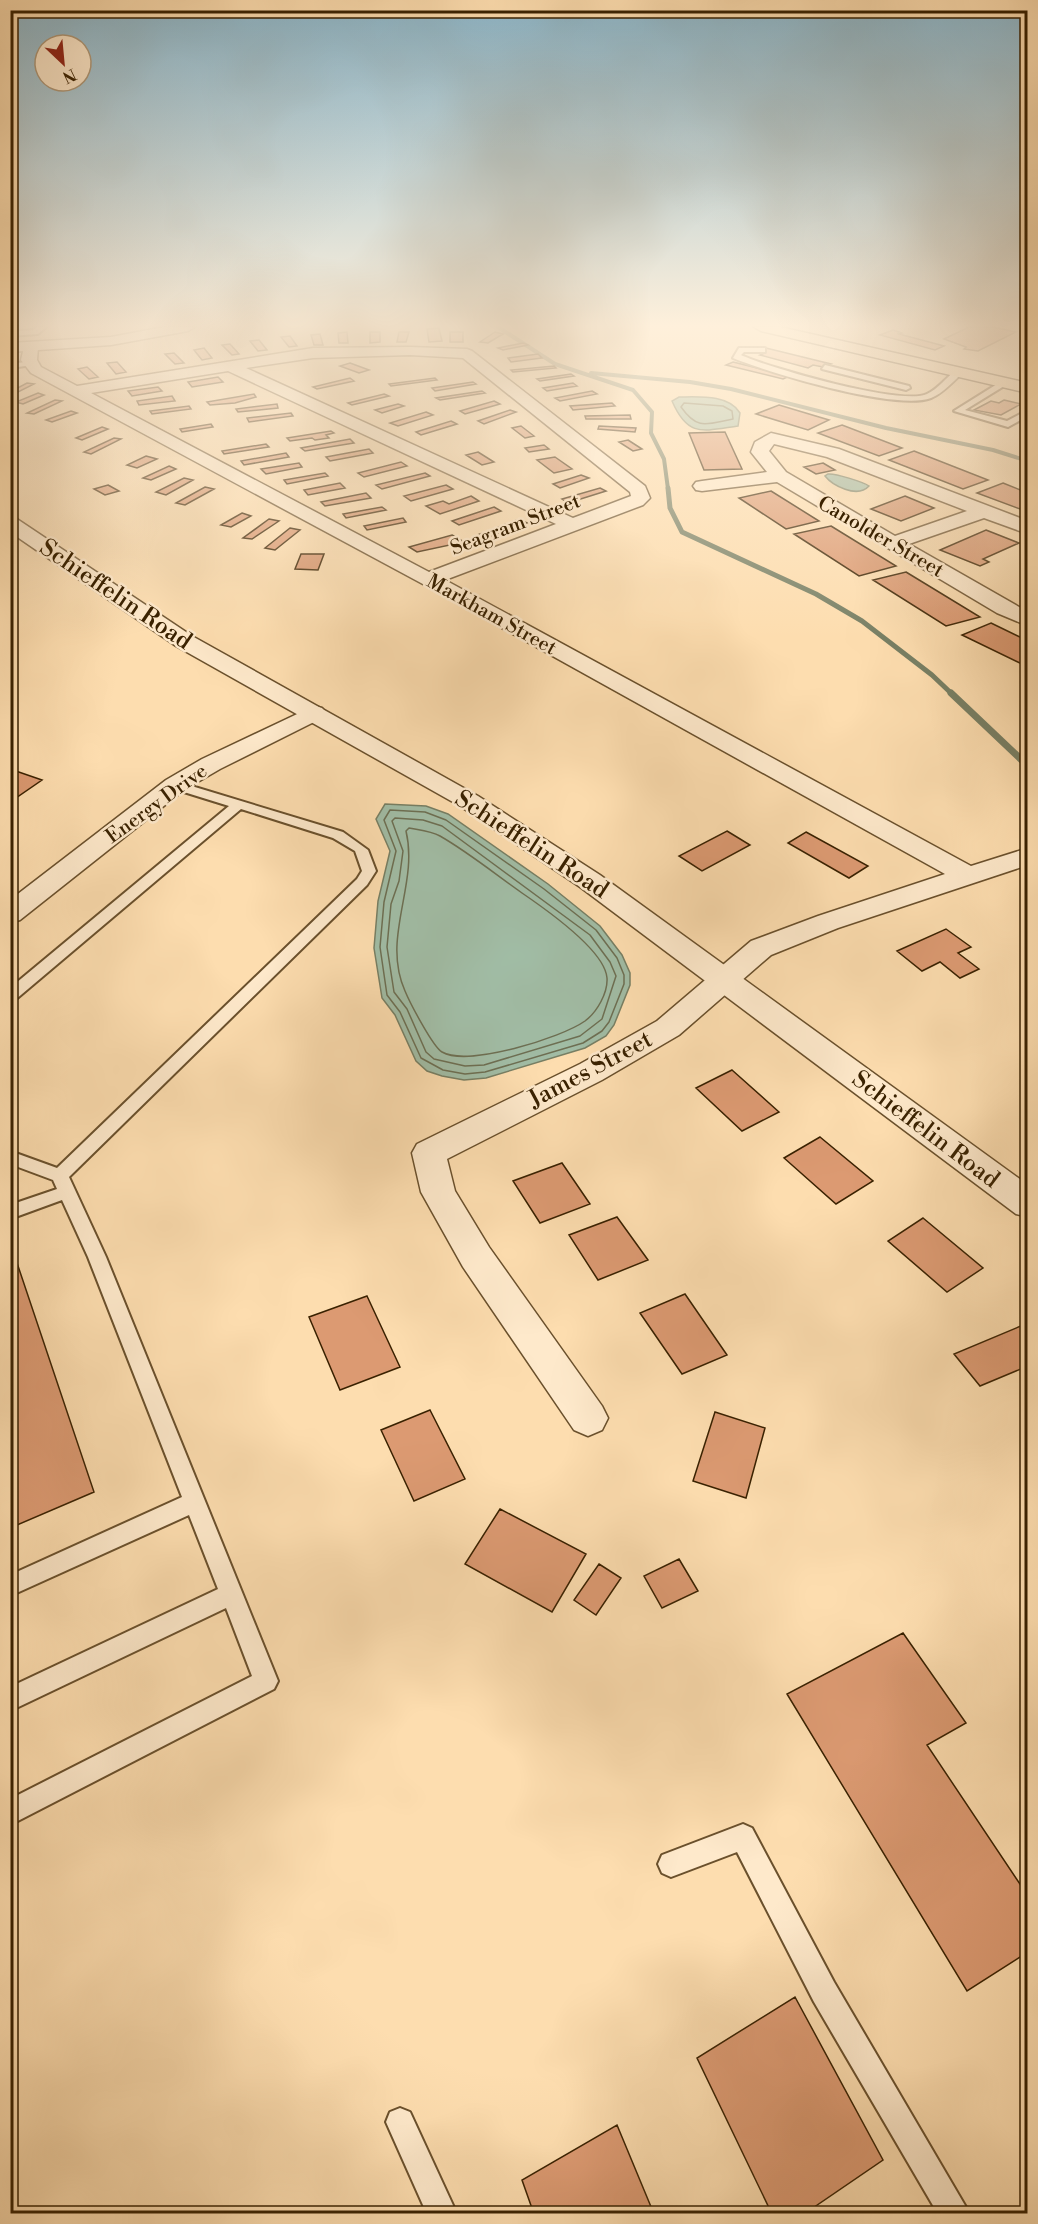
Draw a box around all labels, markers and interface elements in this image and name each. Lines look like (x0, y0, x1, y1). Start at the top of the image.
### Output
north arrow (33, 33, 93, 93)
text: N (59, 64, 79, 87)
street label: Seagram Street (447, 489, 584, 562)
street label: Canolder Street (813, 491, 948, 583)
street label: Schieffelin Road (34, 533, 198, 657)
street label: Markham Street (422, 569, 561, 661)
street label: Energy Drive (101, 759, 213, 849)
street label: Schieffelin Road (449, 784, 614, 906)
street label: James Street (522, 1024, 658, 1116)
street label: Schieffelin Road (846, 1065, 1005, 1195)

